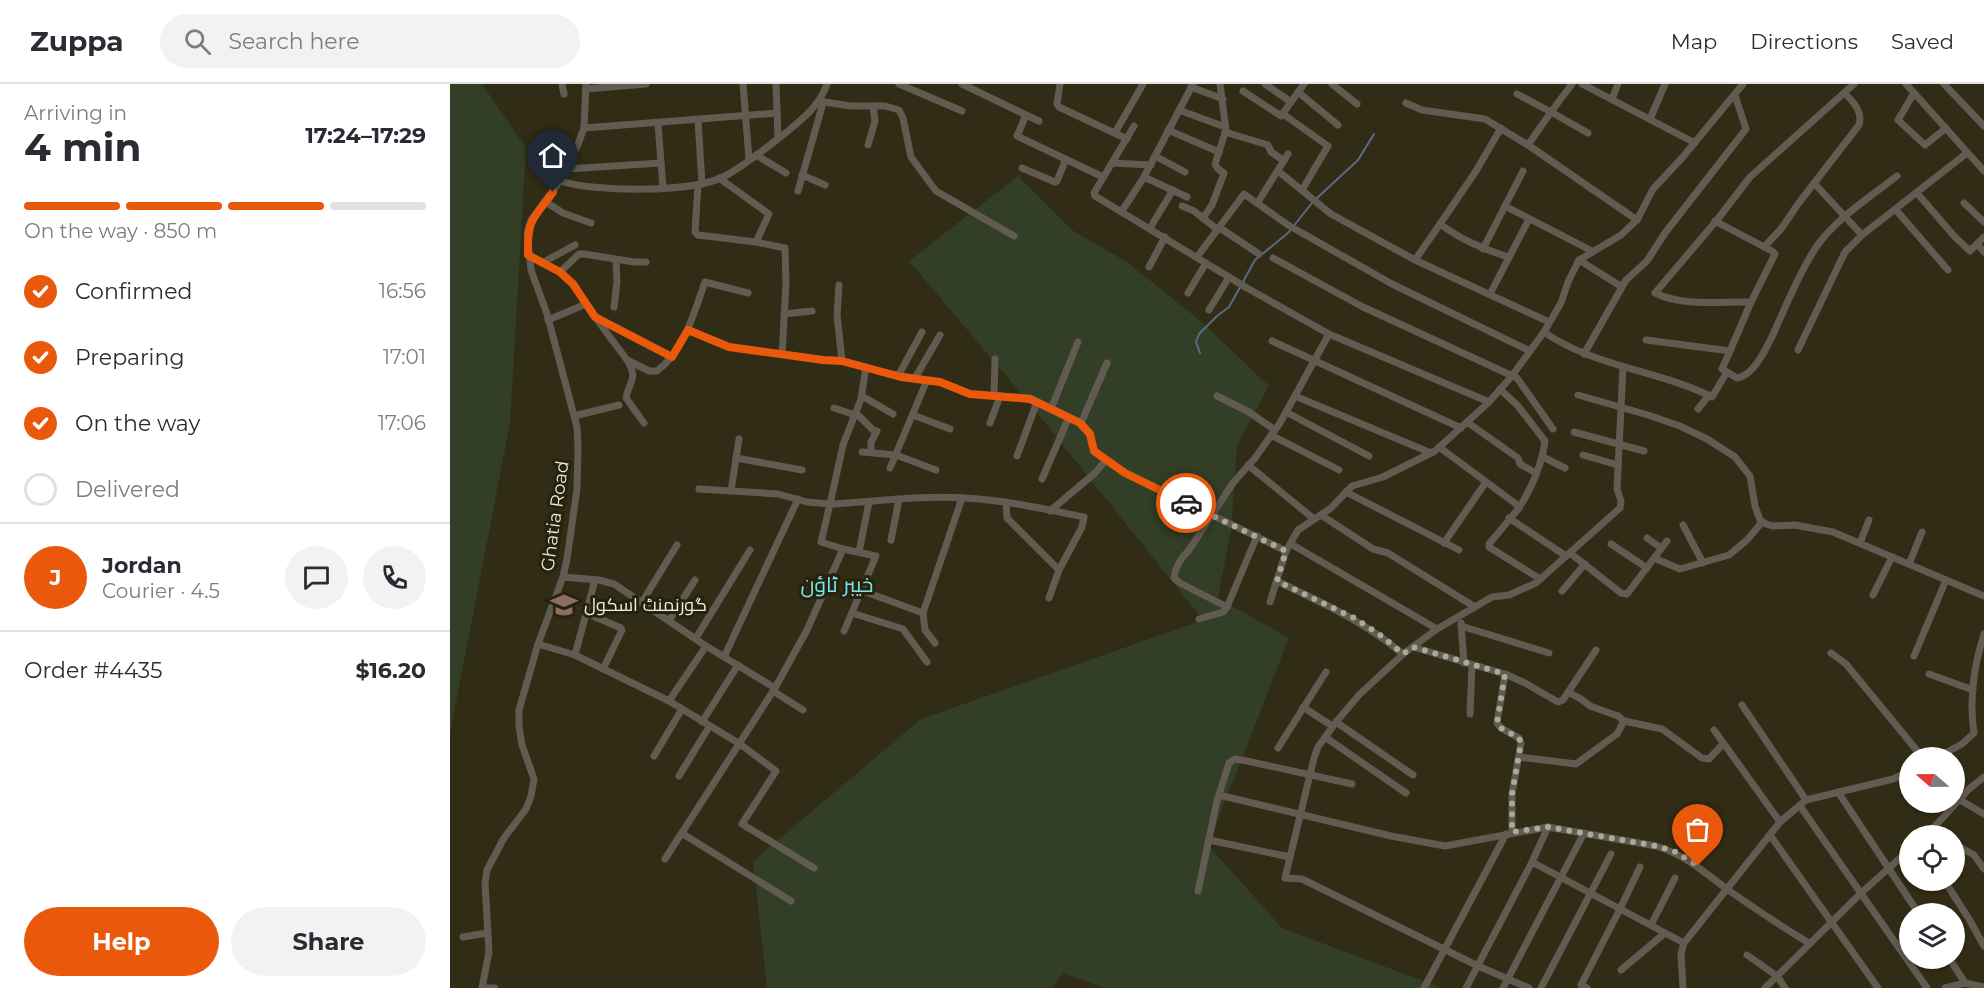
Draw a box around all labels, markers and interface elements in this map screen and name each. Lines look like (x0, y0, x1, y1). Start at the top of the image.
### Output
search box (160, 14, 580, 68)
text: Zuppa (30, 24, 124, 58)
icon: search (181, 25, 214, 58)
text: Search here (229, 28, 359, 55)
text: Map (1671, 29, 1717, 54)
text: Directions (1750, 29, 1858, 54)
text: Saved (1891, 29, 1954, 54)
text: Arriving in (24, 101, 127, 125)
text: 17:24–17:29 (305, 122, 426, 149)
text: 4 min (24, 123, 142, 171)
pin (527, 130, 578, 192)
icon: home (536, 139, 569, 172)
text: On the way · 850 m (24, 219, 217, 243)
icon: check (24, 275, 57, 308)
text: Confirmed (75, 278, 192, 305)
text: 16:56 (379, 279, 426, 303)
icon: check (24, 341, 57, 374)
text: Preparing (75, 344, 184, 371)
text: 17:01 (383, 345, 426, 369)
icon: check (24, 407, 57, 440)
text: On the way (75, 410, 200, 437)
text: 17:06 (378, 411, 426, 435)
street label: Ghatia Road (536, 459, 574, 573)
courier (1156, 473, 1216, 533)
text: Delivered (75, 476, 180, 503)
icon: car (1170, 487, 1203, 520)
button: chat (285, 546, 348, 609)
button: phone (363, 546, 426, 609)
text: Jordan (102, 552, 182, 579)
text: J (50, 564, 61, 591)
district label: خیبر ٹاؤن (800, 572, 874, 598)
text: Courier · 4.5 (102, 579, 220, 603)
school or university icon: گورنمنٹ اسکول (549, 590, 579, 620)
place label: گورنمنٹ اسکول (584, 594, 707, 616)
text: Order #4435 (24, 657, 163, 684)
text: $16.20 (355, 657, 426, 684)
north arrow (1899, 747, 1965, 813)
map controls (1899, 747, 1965, 969)
pin (1672, 804, 1723, 866)
icon: bag (1681, 813, 1714, 846)
button: locate (1899, 825, 1965, 891)
button: layers (1899, 903, 1965, 969)
button: Help (24, 907, 219, 976)
button: Share (231, 907, 426, 976)

